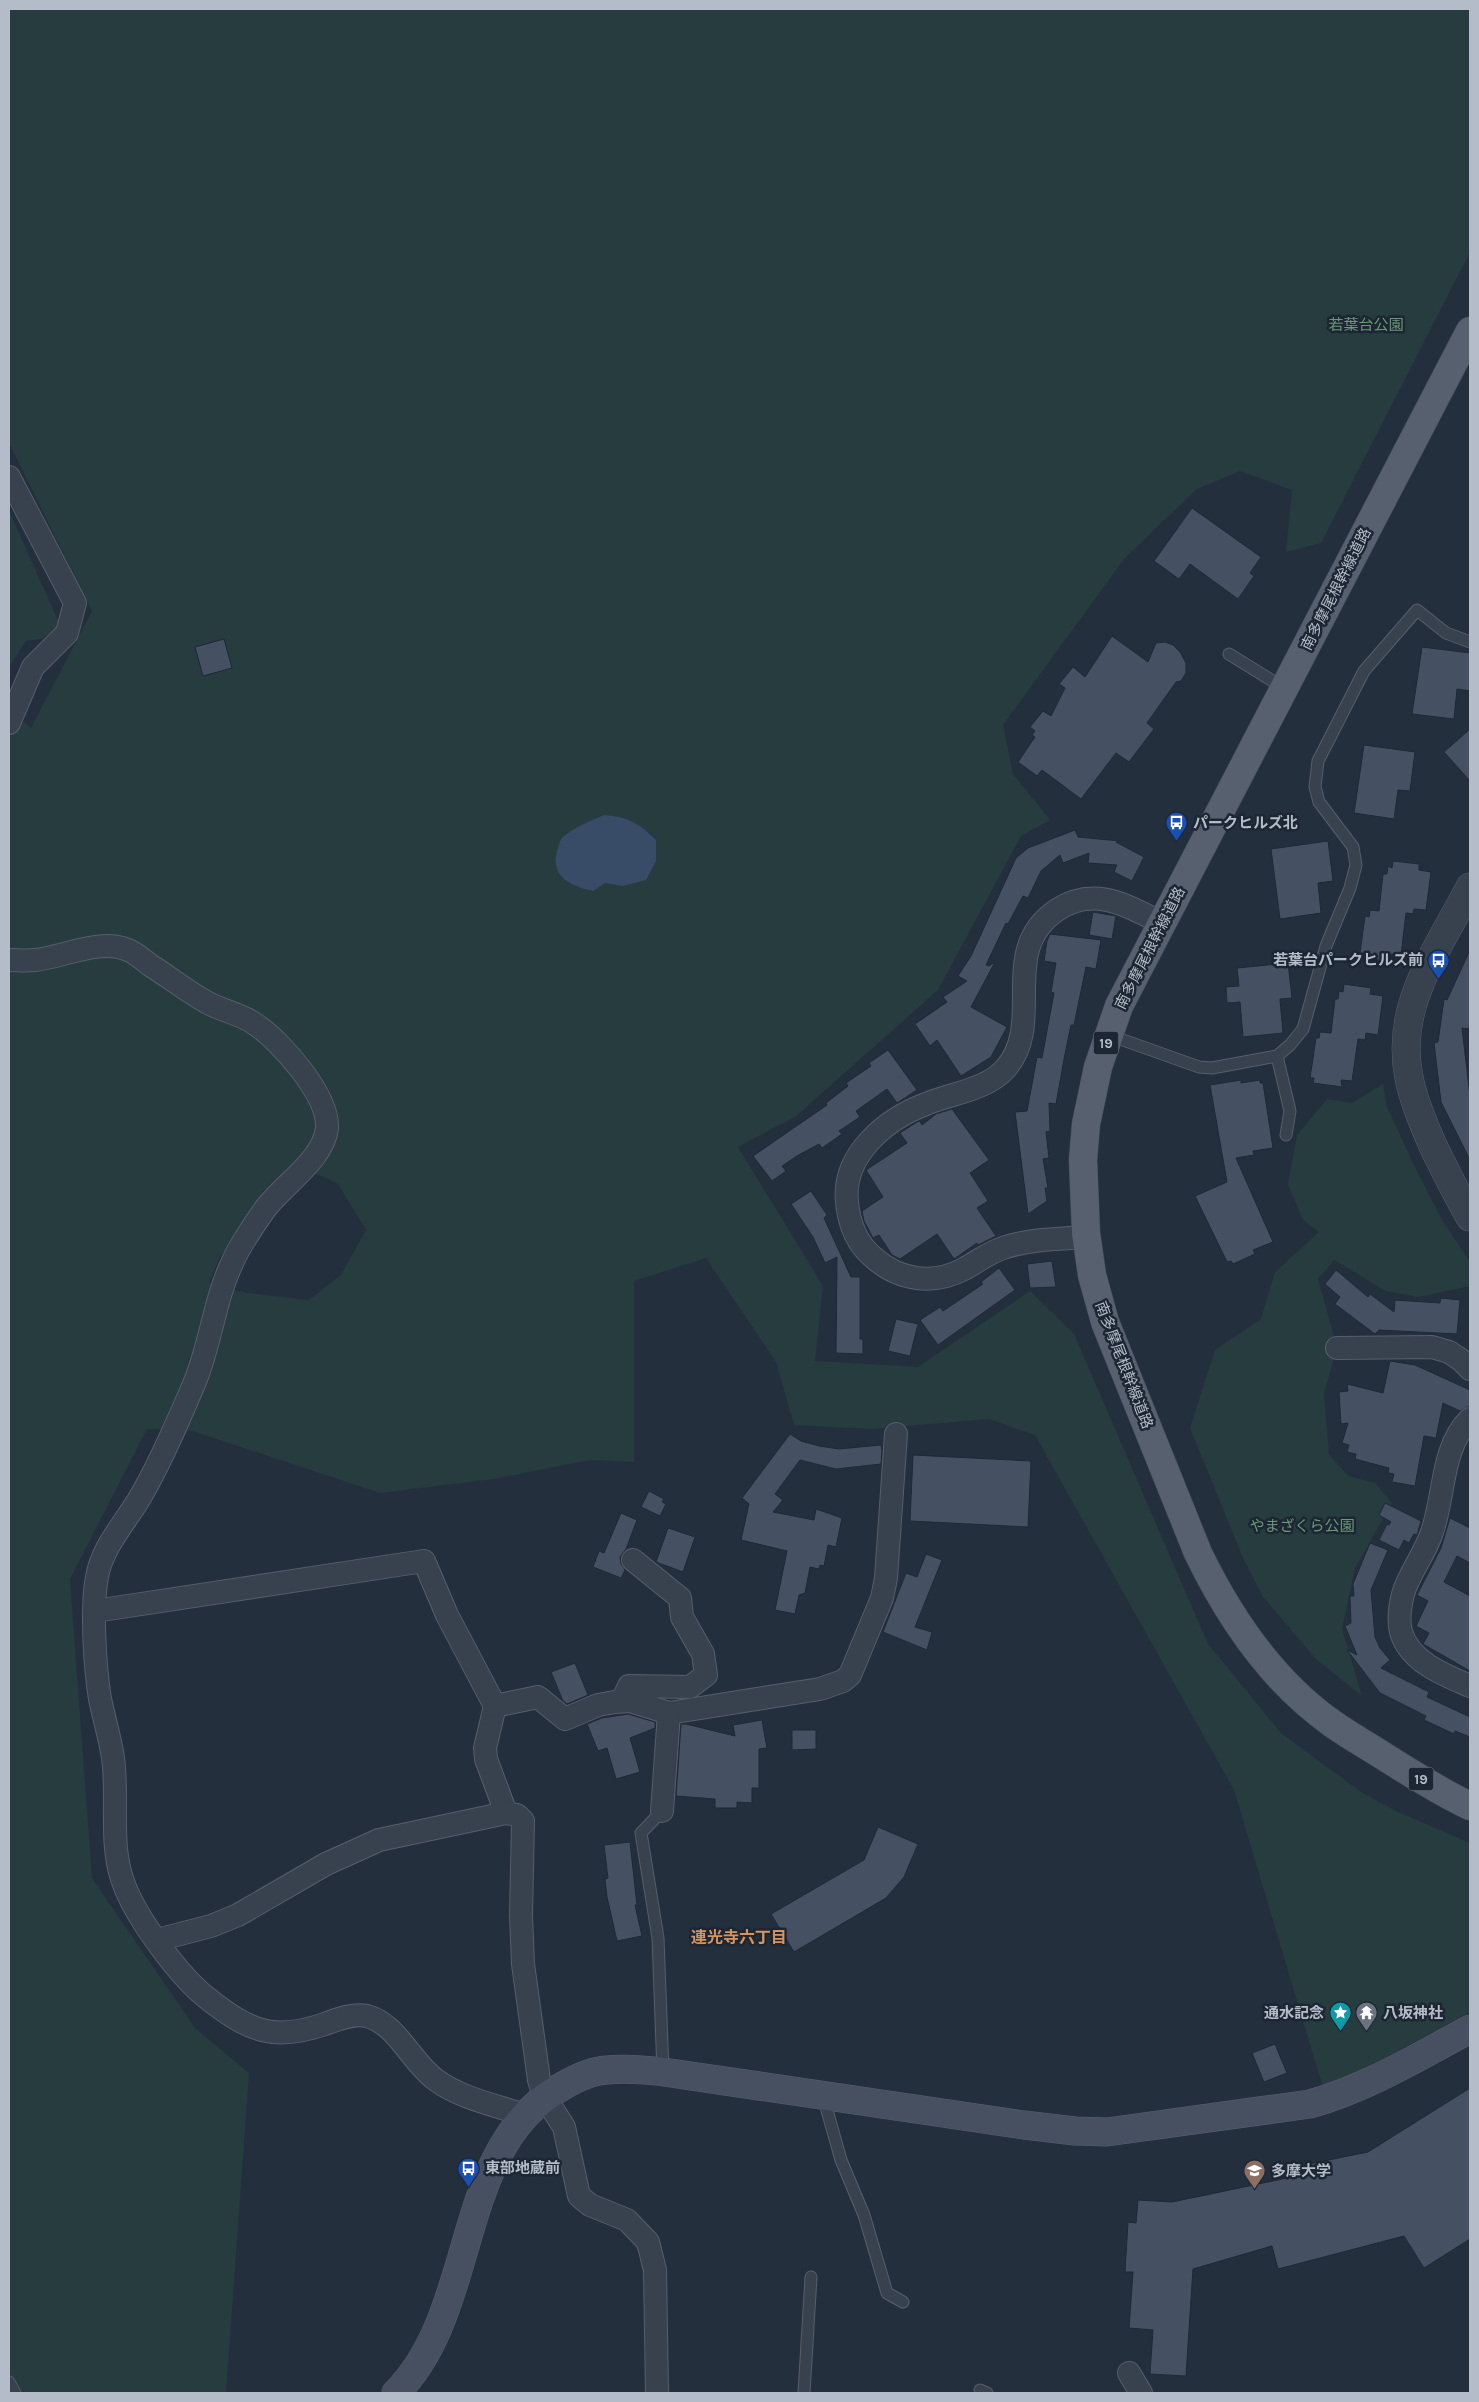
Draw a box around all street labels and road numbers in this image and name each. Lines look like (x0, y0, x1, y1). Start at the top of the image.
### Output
street label: 南多摩尾根幹線道路 (1297, 525, 1375, 653)
street label: 南多摩尾根幹線道路 (1111, 884, 1189, 1012)
road number: 19 (1094, 1032, 1118, 1054)
street label: 南多摩尾根幹線道路 (1091, 1299, 1157, 1431)
road number: 19 (1408, 1768, 1434, 1790)

